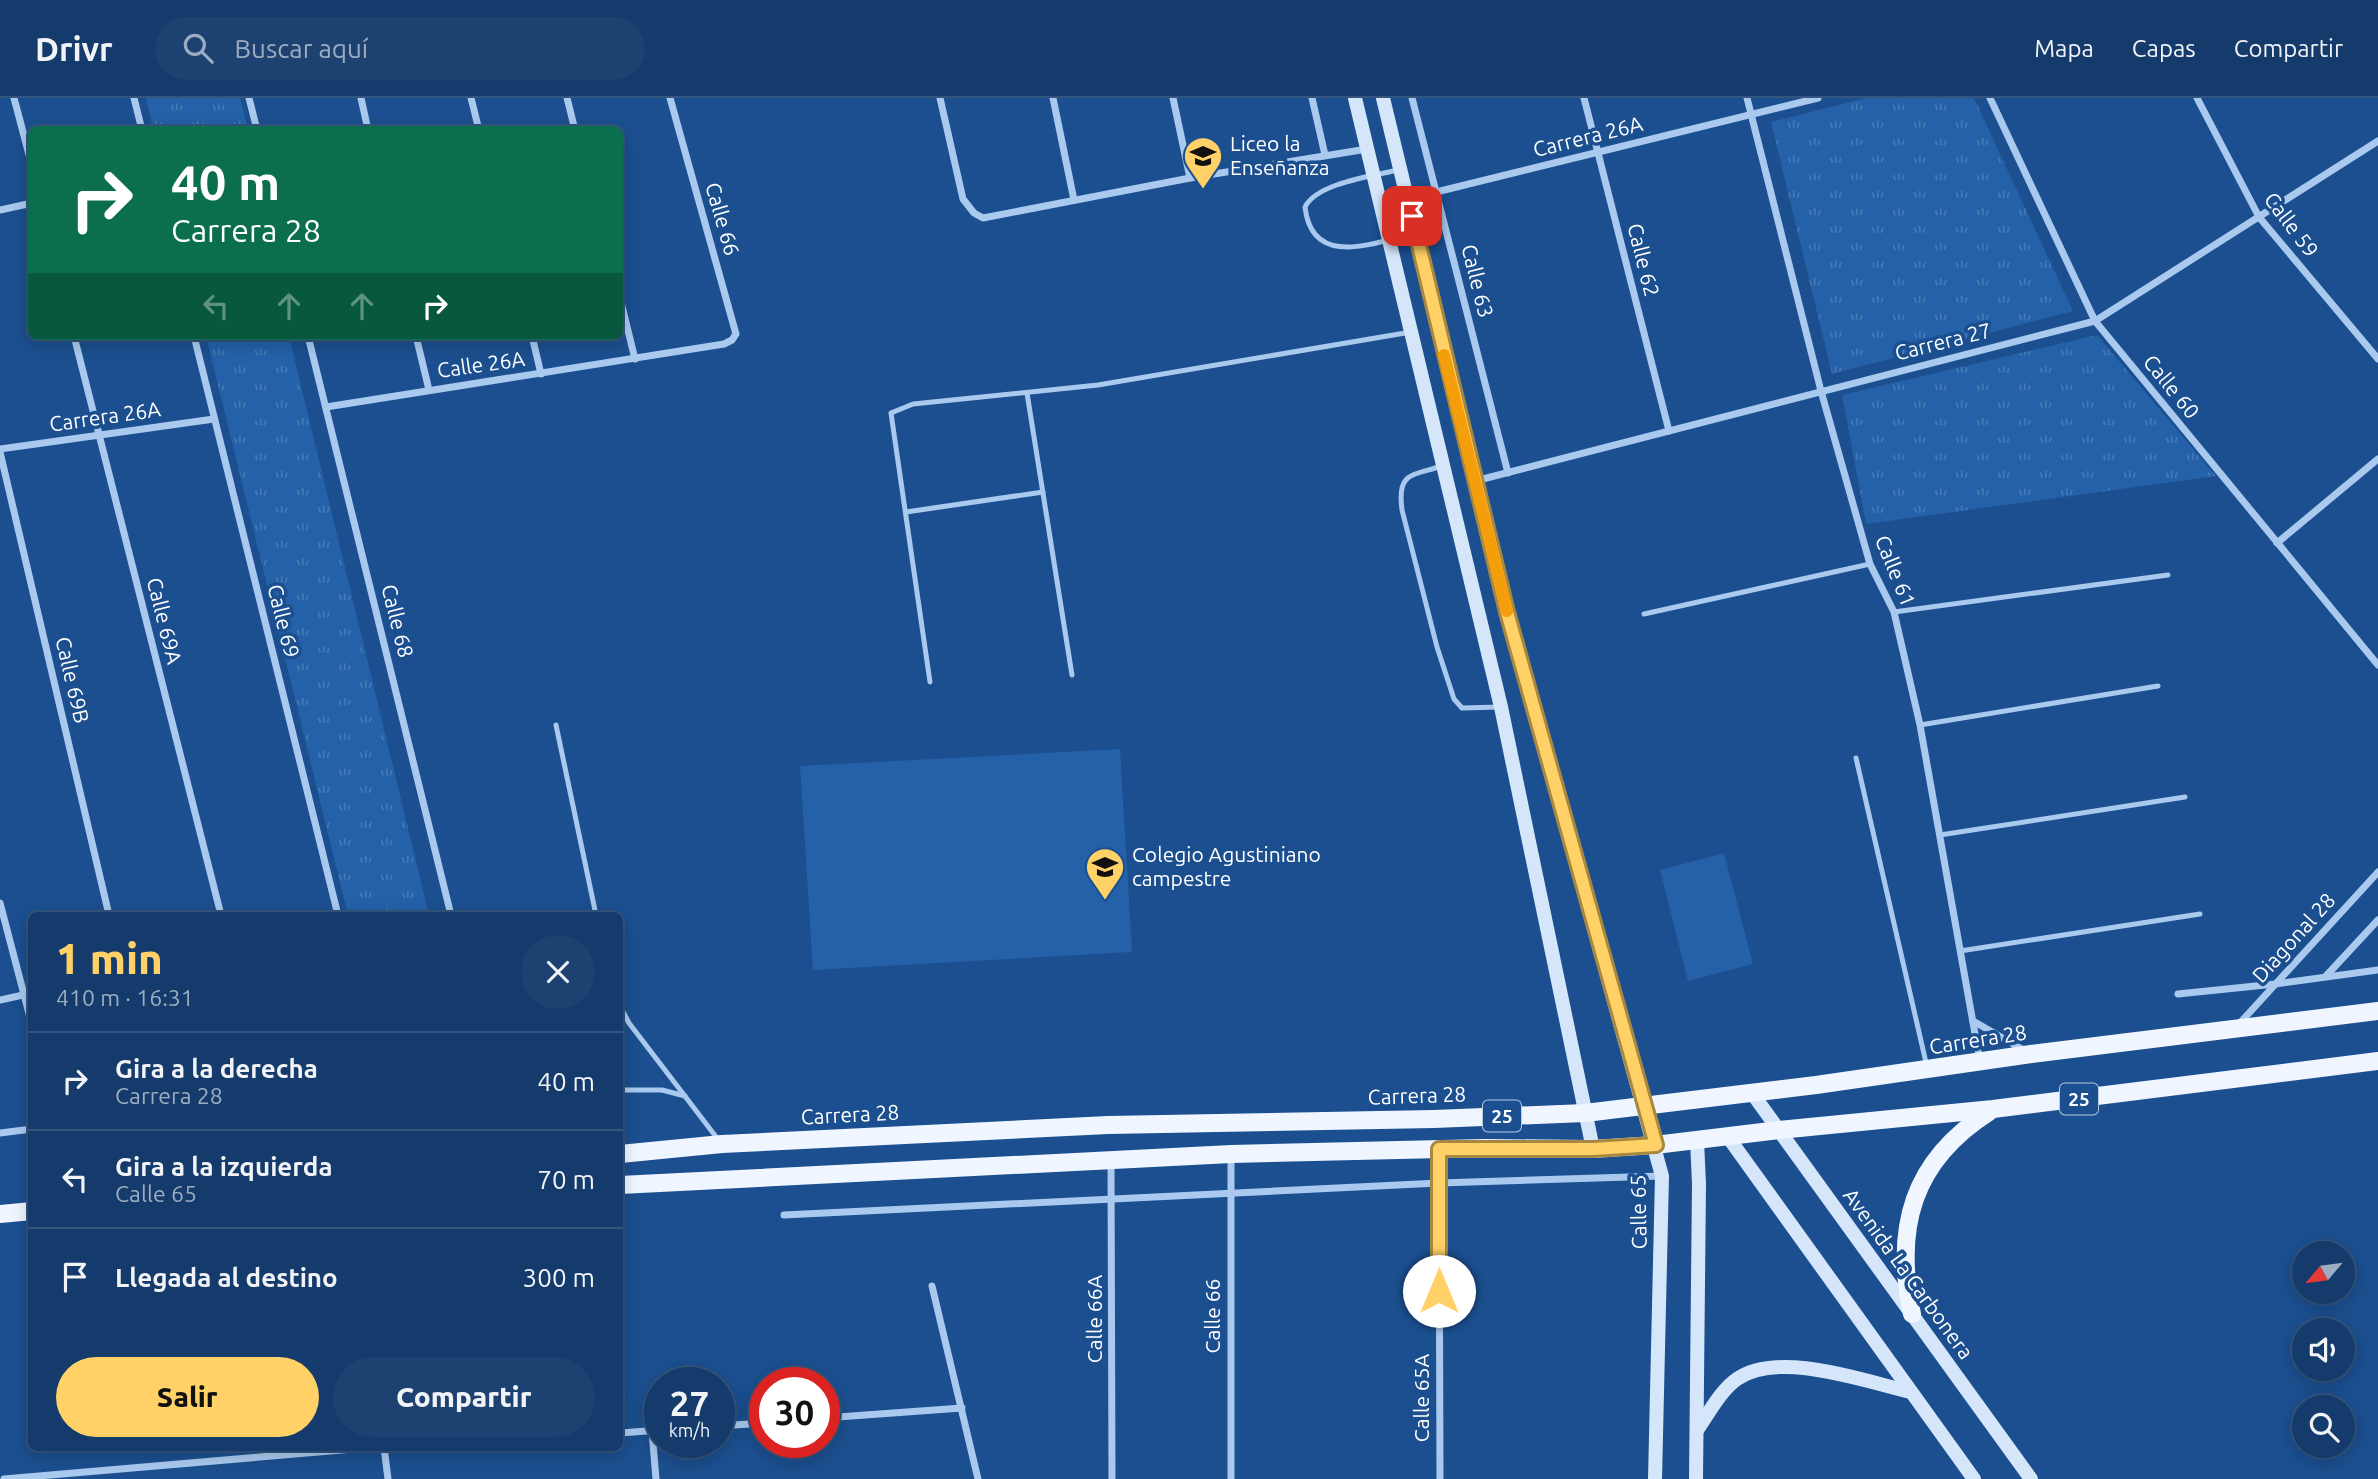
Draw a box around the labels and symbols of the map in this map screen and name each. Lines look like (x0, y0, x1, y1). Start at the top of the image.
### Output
street label: Carrera 26A (1530, 111, 1645, 161)
place label: Liceo la Enseñanza (1230, 131, 1330, 179)
school or university icon: Liceo la Enseñanza (1182, 135, 1224, 190)
street label: Calle 66 (701, 179, 745, 258)
pin (1382, 186, 1442, 246)
street label: Calle 59 (2260, 187, 2324, 261)
street label: Calle 62 (1623, 221, 1665, 299)
street label: Calle 63 (1457, 242, 1499, 320)
street label: Carrera 27 (1892, 317, 1993, 365)
street label: Calle 26A (435, 346, 527, 382)
street label: Calle 60 (2139, 350, 2205, 423)
street label: Carrera 26A (48, 396, 162, 436)
street label: Calle 61 (1871, 531, 1921, 610)
street label: Calle 69A (143, 575, 187, 667)
street label: Calle 69 (263, 582, 305, 660)
street label: Calle 68 (377, 582, 419, 660)
street label: Calle 69B (51, 634, 95, 725)
place label: Colegio Agustiniano campestre (1132, 842, 1321, 890)
school or university icon: Colegio Agustiniano campestre (1084, 846, 1126, 901)
street label: Diagonal 28 (2247, 888, 2340, 987)
street label: Carrera 28 (1927, 1019, 2028, 1059)
street label: Carrera 28 (1367, 1081, 1467, 1109)
road number: 25 (2060, 1084, 2098, 1114)
street label: Carrera 28 (800, 1099, 900, 1129)
road number: 25 (1483, 1100, 1521, 1132)
street label: Calle 65 (1625, 1174, 1651, 1250)
street label: Avenida La Carbonera (1839, 1183, 1979, 1363)
north arrow (2292, 1241, 2356, 1304)
position arrow (1402, 1254, 1476, 1328)
street label: Calle 66A (1082, 1274, 1106, 1363)
street label: Calle 66 (1200, 1279, 1224, 1353)
street label: Calle 65A (1409, 1353, 1433, 1442)
speed limit sign: 30 (749, 1367, 840, 1458)

